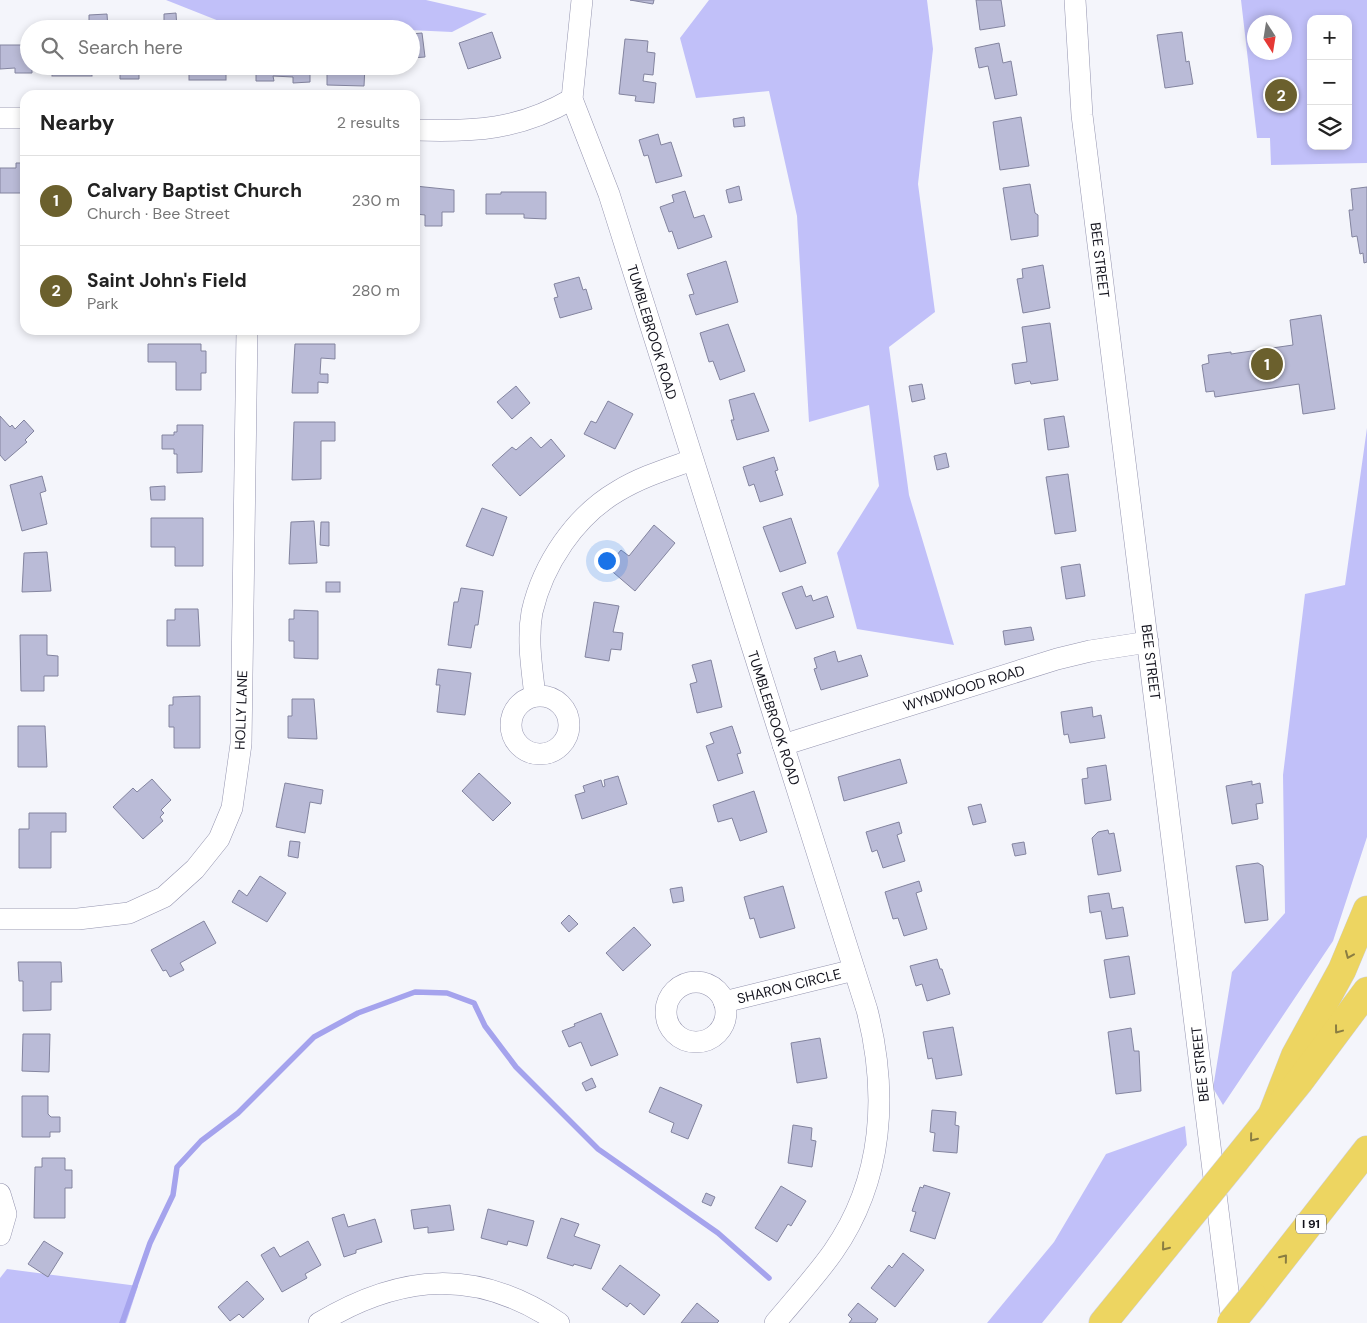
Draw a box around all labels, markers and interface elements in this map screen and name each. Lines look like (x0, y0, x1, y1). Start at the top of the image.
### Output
north arrow (1247, 15, 1292, 60)
map controls (1307, 15, 1352, 150)
button: + (1307, 15, 1352, 60)
search box (20, 20, 420, 75)
icon: search (38, 34, 66, 62)
text: Search here (78, 35, 183, 60)
button: − (1307, 60, 1352, 105)
pin: 2 (1265, 76, 1297, 114)
button: layers (1307, 105, 1352, 150)
text: Nearby (40, 109, 114, 137)
text: 2 results (337, 112, 400, 133)
text: Calvary Baptist Church (87, 178, 302, 203)
text: 1 (53, 190, 59, 211)
text: 230 m (352, 190, 400, 211)
text: Church · Bee Street (87, 203, 230, 224)
street label: BEE STREET (1086, 221, 1114, 299)
street label: TUMBLEBROOK ROAD (623, 262, 681, 402)
text: Saint John's Field (87, 268, 247, 293)
text: 2 (51, 280, 61, 301)
text: 280 m (352, 280, 400, 301)
text: Park (87, 293, 119, 314)
pin: 1 (1251, 345, 1283, 383)
your location (594, 548, 620, 574)
street label: BEE STREET (1137, 623, 1165, 701)
street label: TUMBLEBROOK ROAD (744, 649, 804, 787)
street label: WYNDWOOD ROAD (901, 661, 1027, 715)
street label: HOLLY LANE (231, 670, 251, 750)
one-way arrow (1344, 950, 1355, 959)
street label: SHARON CIRCLE (735, 964, 843, 1008)
one-way arrow (1336, 1024, 1344, 1033)
street label: BEE STREET (1187, 1025, 1213, 1103)
one-way arrow (1251, 1132, 1259, 1141)
road number: I 91 (1296, 1214, 1326, 1234)
one-way arrow (1163, 1241, 1171, 1250)
one-way arrow (1278, 1255, 1287, 1264)

